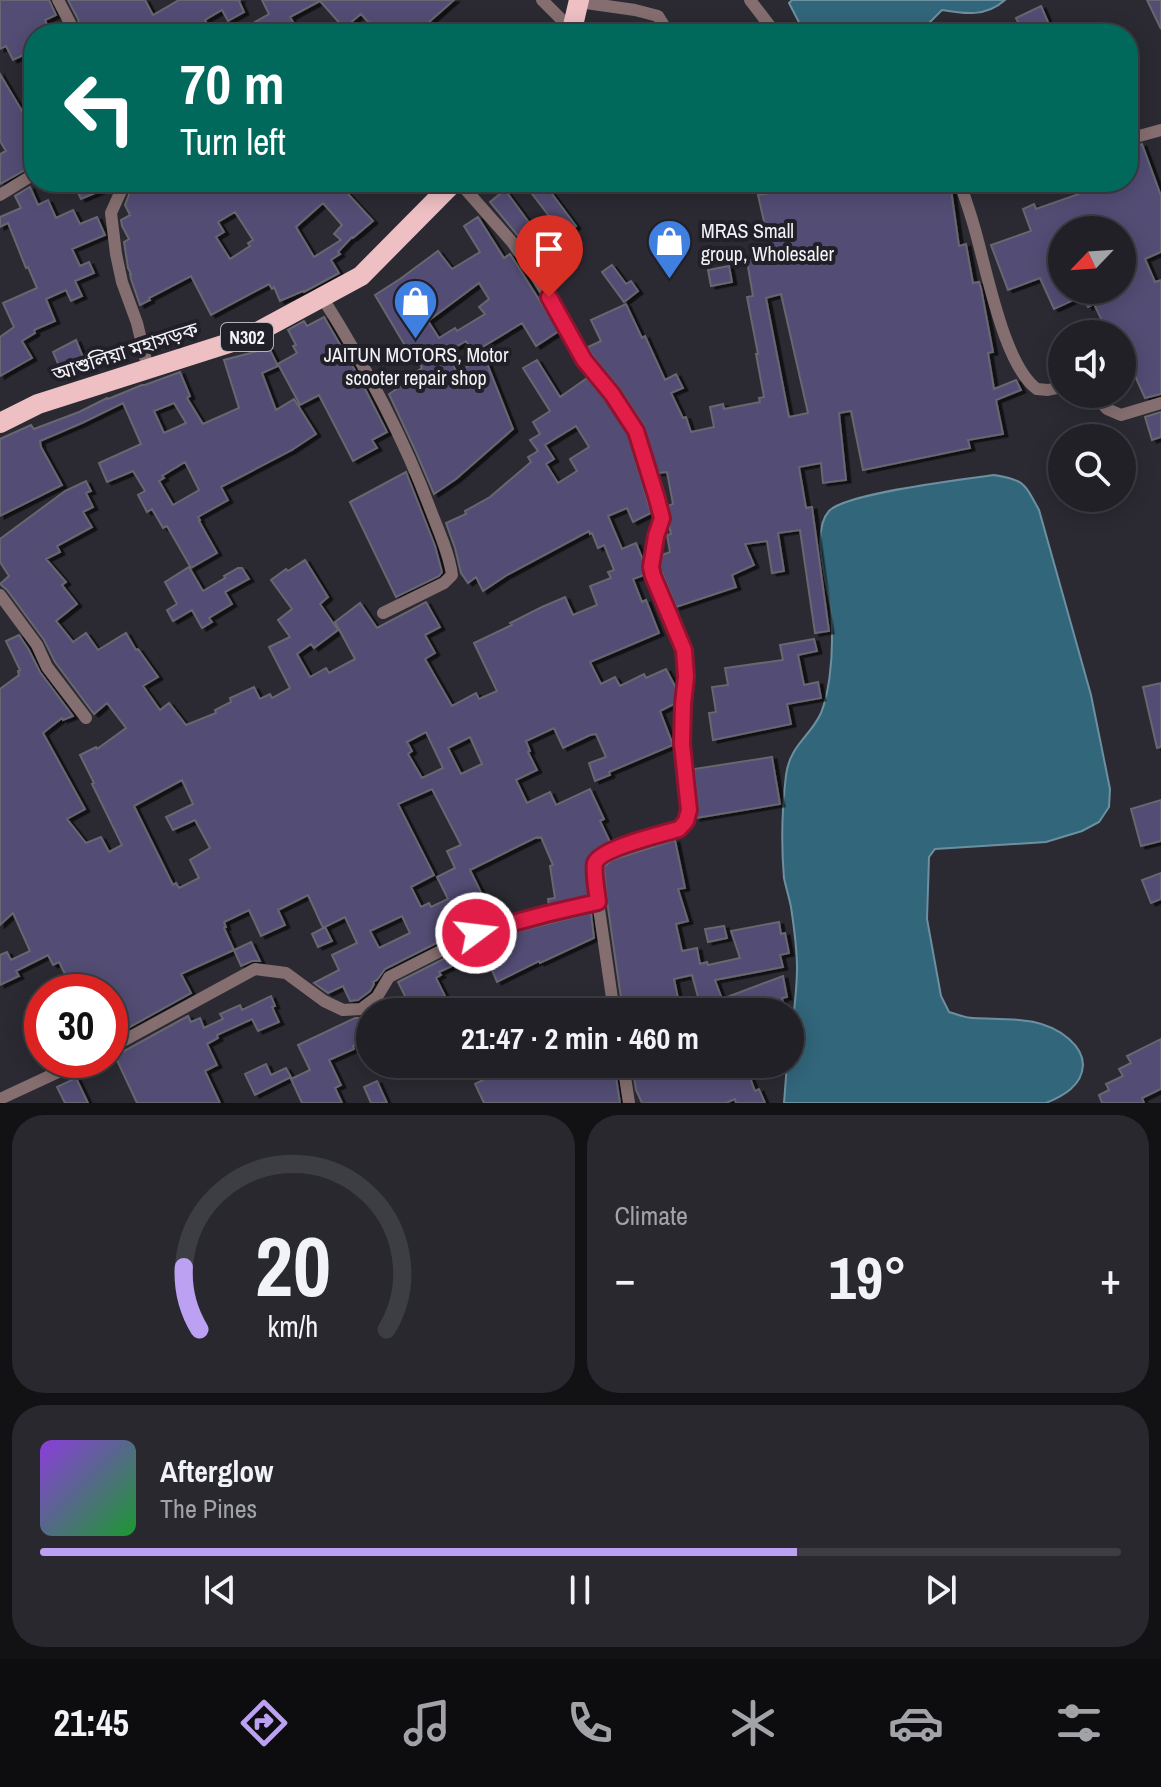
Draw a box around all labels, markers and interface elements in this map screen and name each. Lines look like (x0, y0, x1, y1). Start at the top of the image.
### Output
text: 70 m (180, 46, 285, 121)
icon: left (48, 56, 152, 160)
text: Turn left (180, 118, 286, 166)
pin (515, 215, 583, 297)
north arrow (1048, 216, 1136, 304)
map controls (1048, 216, 1136, 512)
place label: MRAS Small group, Wholesaler (701, 217, 835, 267)
shop icon: MRAS Small group, Wholesaler (646, 218, 694, 281)
icon: arrive (527, 227, 571, 271)
shop icon: JAITUN MOTORS, Motor scooter repair shop (392, 278, 440, 341)
street label: আশুলিয়া মহাসড়ক (48, 314, 202, 388)
button: sound (1048, 320, 1136, 408)
road number: N302 (221, 323, 273, 351)
place label: JAITUN MOTORS, Motor scooter repair shop (324, 341, 509, 391)
button: search (1048, 424, 1136, 512)
position arrow (434, 891, 518, 975)
speed limit sign: 30 (24, 974, 128, 1078)
text: 21:47 · 2 min · 460 m (461, 1018, 699, 1058)
text: Climate (615, 1198, 688, 1233)
text: 20 (255, 1210, 331, 1322)
text: 19° (828, 1237, 907, 1318)
text: − (615, 1248, 636, 1308)
text: + (1100, 1248, 1121, 1308)
text: km/h (268, 1307, 319, 1346)
text: Afterglow (160, 1451, 273, 1491)
text: The Pines (160, 1491, 257, 1526)
icon: previous (198, 1568, 242, 1612)
icon: pause (558, 1568, 602, 1612)
icon: next (919, 1568, 963, 1612)
icon: directions (236, 1695, 292, 1751)
icon: music (399, 1695, 455, 1751)
icon: phone (562, 1695, 618, 1751)
icon: climate (725, 1695, 781, 1751)
icon: car (888, 1695, 944, 1751)
icon: filters (1051, 1695, 1107, 1751)
text: 21:45 (54, 1699, 129, 1747)

